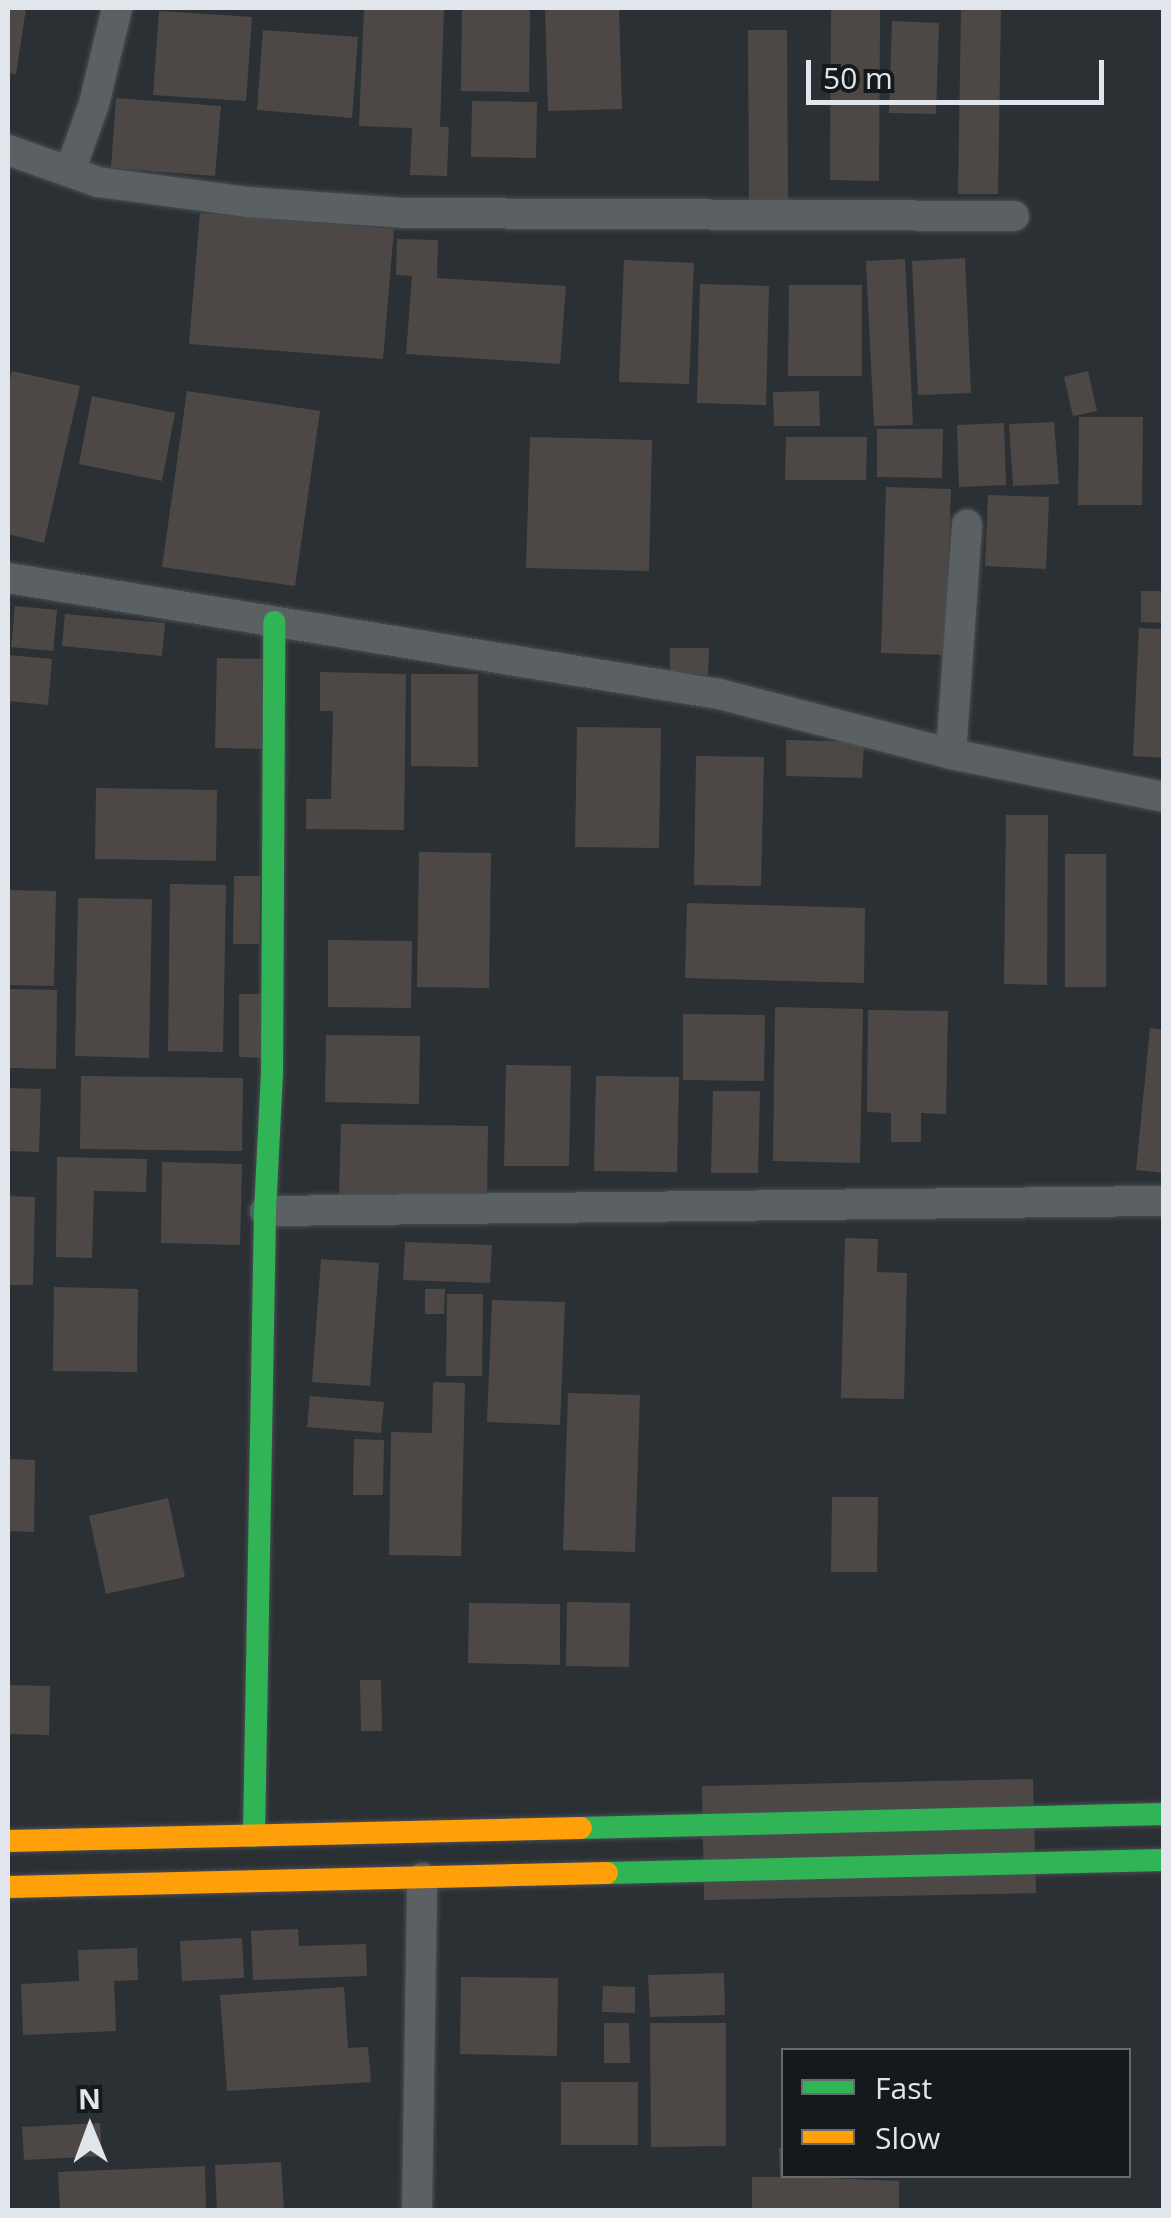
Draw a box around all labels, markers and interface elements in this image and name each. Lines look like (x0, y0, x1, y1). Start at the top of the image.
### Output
scale bar (811, 40, 1108, 102)
text: 50 m (823, 57, 893, 98)
legend (781, 2048, 1131, 2178)
text: Fast (875, 2067, 932, 2108)
north arrow (40, 2078, 140, 2178)
text: N (78, 2079, 101, 2117)
text: Slow (875, 2117, 940, 2158)

